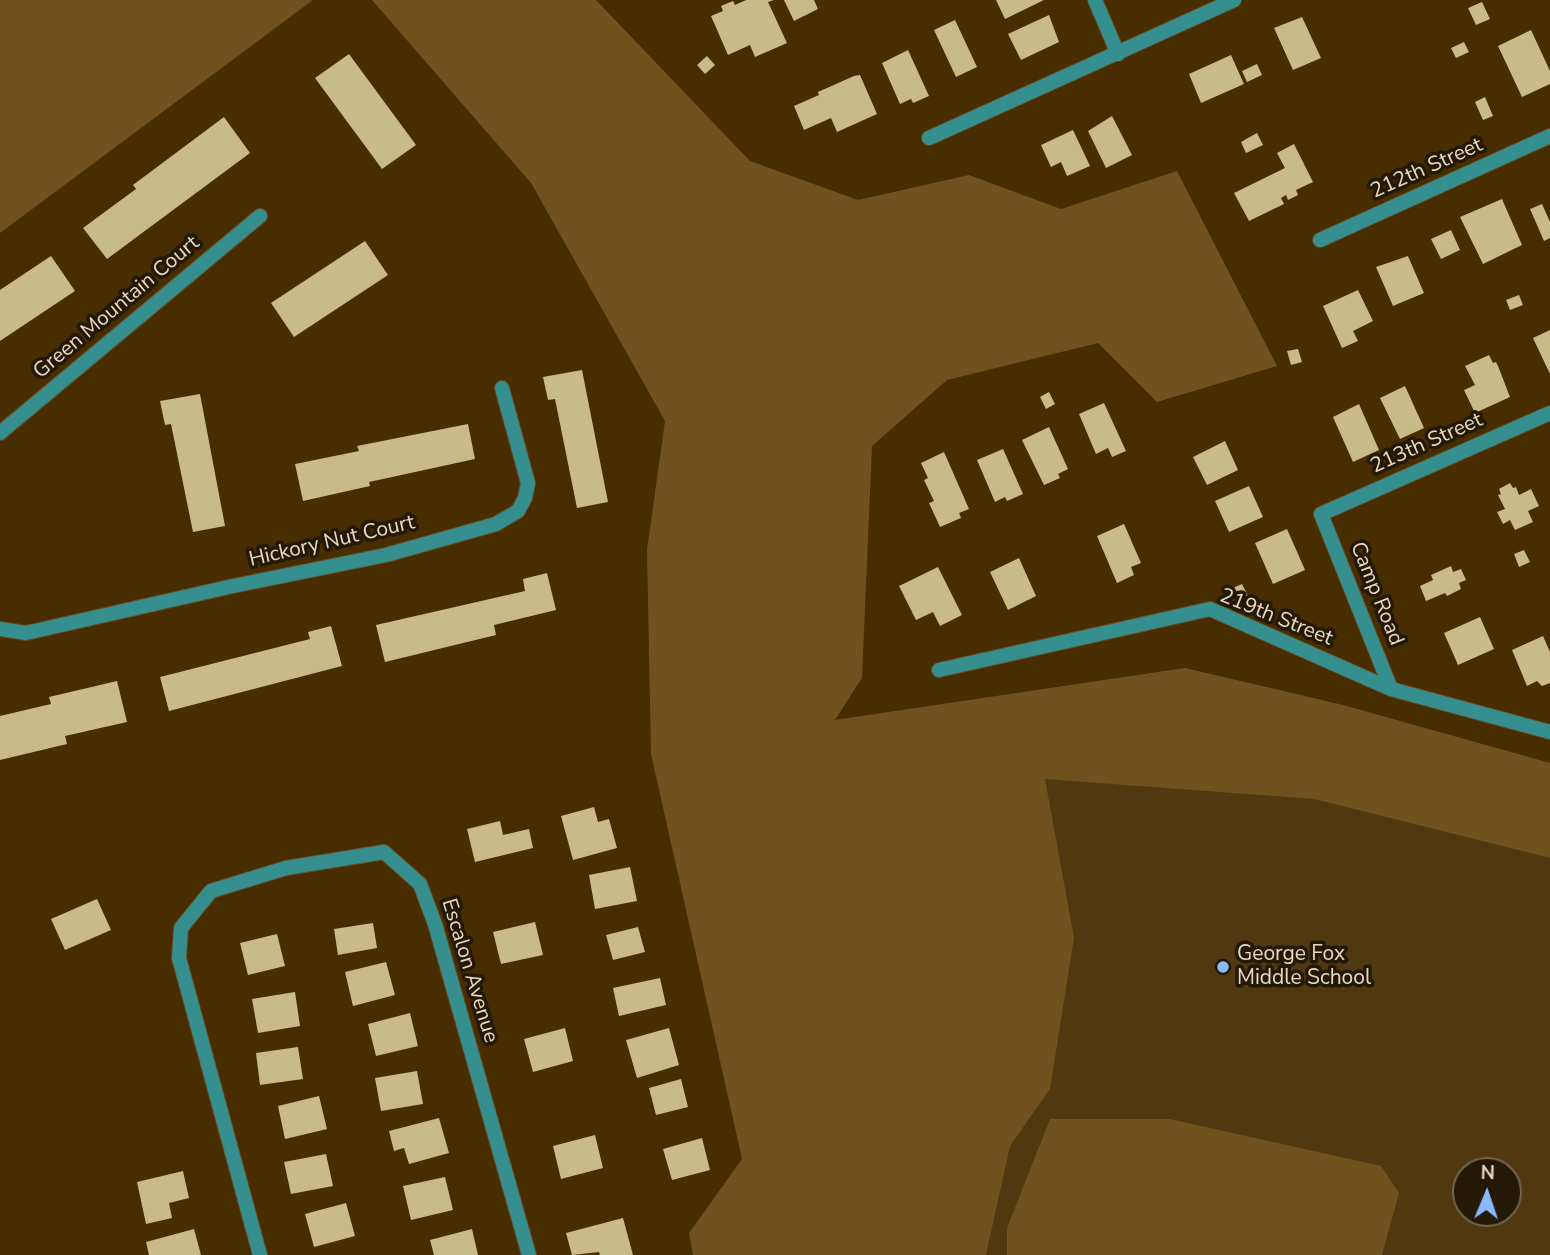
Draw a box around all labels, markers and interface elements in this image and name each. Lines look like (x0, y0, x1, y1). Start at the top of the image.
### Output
street label: 212th Street (1367, 133, 1487, 205)
street label: Green Mountain Court (29, 231, 205, 385)
street label: 213th Street (1367, 408, 1487, 480)
street label: Hickory Nut Court (247, 511, 417, 573)
street label: Camp Road (1344, 539, 1408, 649)
street label: 219th Street (1216, 584, 1336, 652)
street label: Escalon Avenue (435, 896, 503, 1046)
place label: George Fox Middle School (1237, 942, 1371, 992)
marker: George Fox Middle School (1215, 959, 1231, 975)
north arrow (1452, 1157, 1522, 1227)
text: N (1480, 1160, 1495, 1186)

